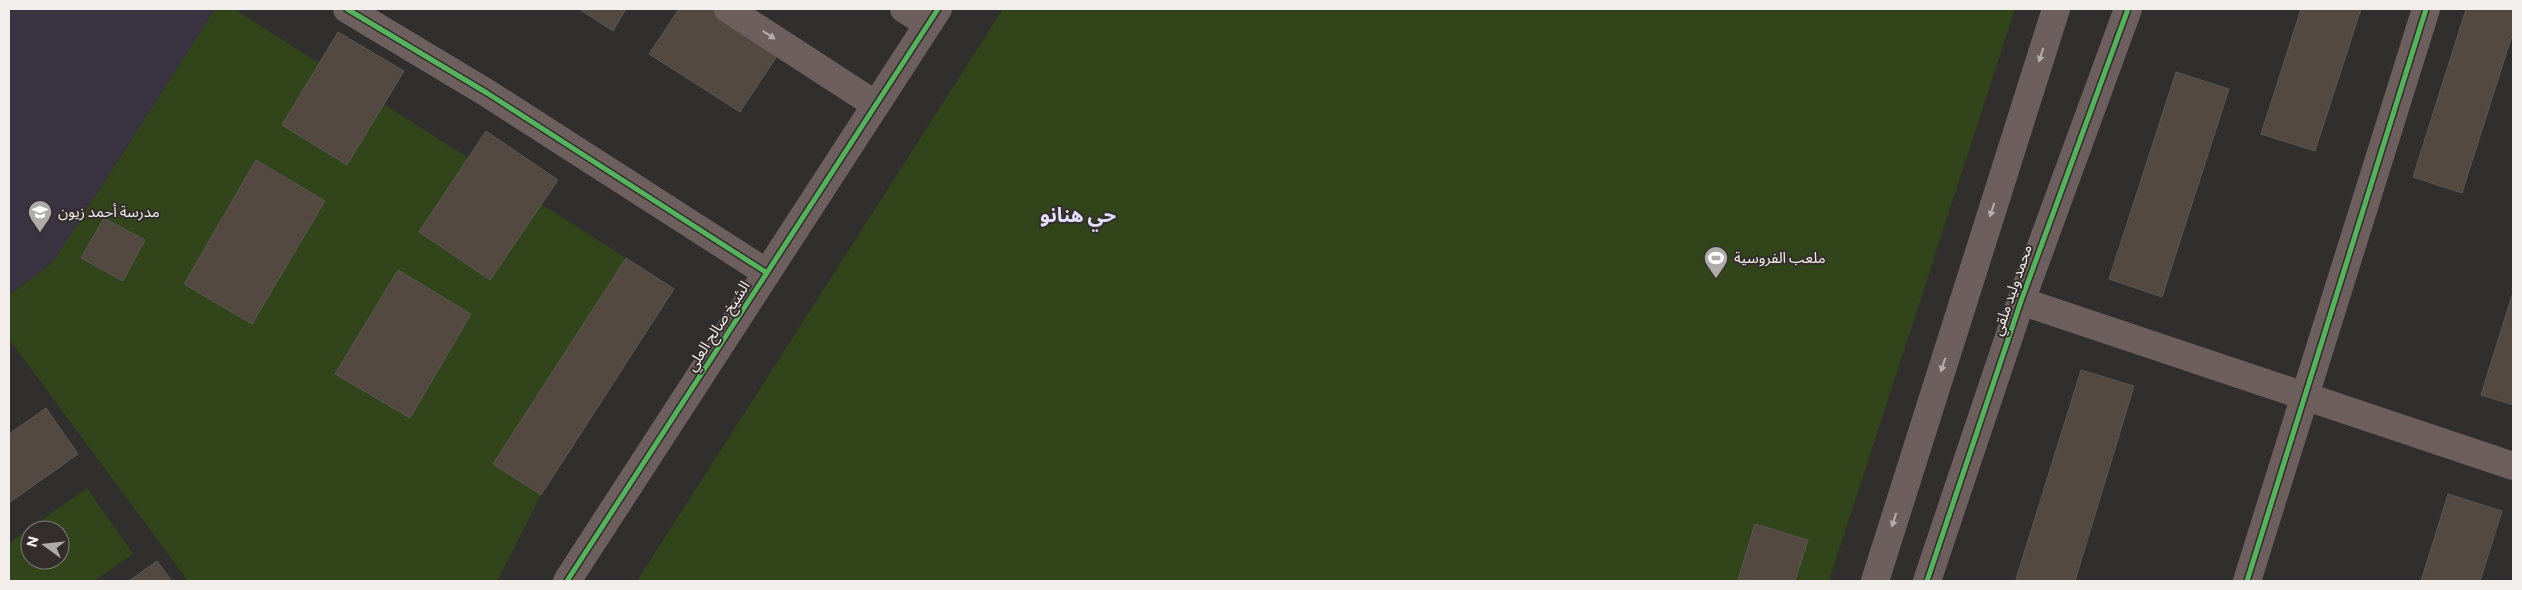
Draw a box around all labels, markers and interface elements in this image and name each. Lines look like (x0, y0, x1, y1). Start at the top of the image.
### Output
one-way arrow (762, 30, 775, 40)
one-way arrow (2037, 48, 2044, 63)
school or university icon: مدرسة أحمد زيون (27, 199, 53, 233)
place label: مدرسة أحمد زيون (58, 202, 160, 221)
district label: حي هنانو (1040, 202, 1116, 232)
one-way arrow (1988, 203, 1996, 218)
street label: محمد وليد ملقي (1987, 242, 2038, 339)
sports icon: ملعب الفروسية (1703, 245, 1729, 279)
place label: ملعب الفروسية (1734, 248, 1826, 267)
street label: الشيخ صالح العلي (681, 277, 756, 376)
one-way arrow (1939, 358, 1947, 373)
one-way arrow (1890, 513, 1898, 528)
north arrow (20, 520, 70, 570)
text: N (22, 534, 42, 549)

